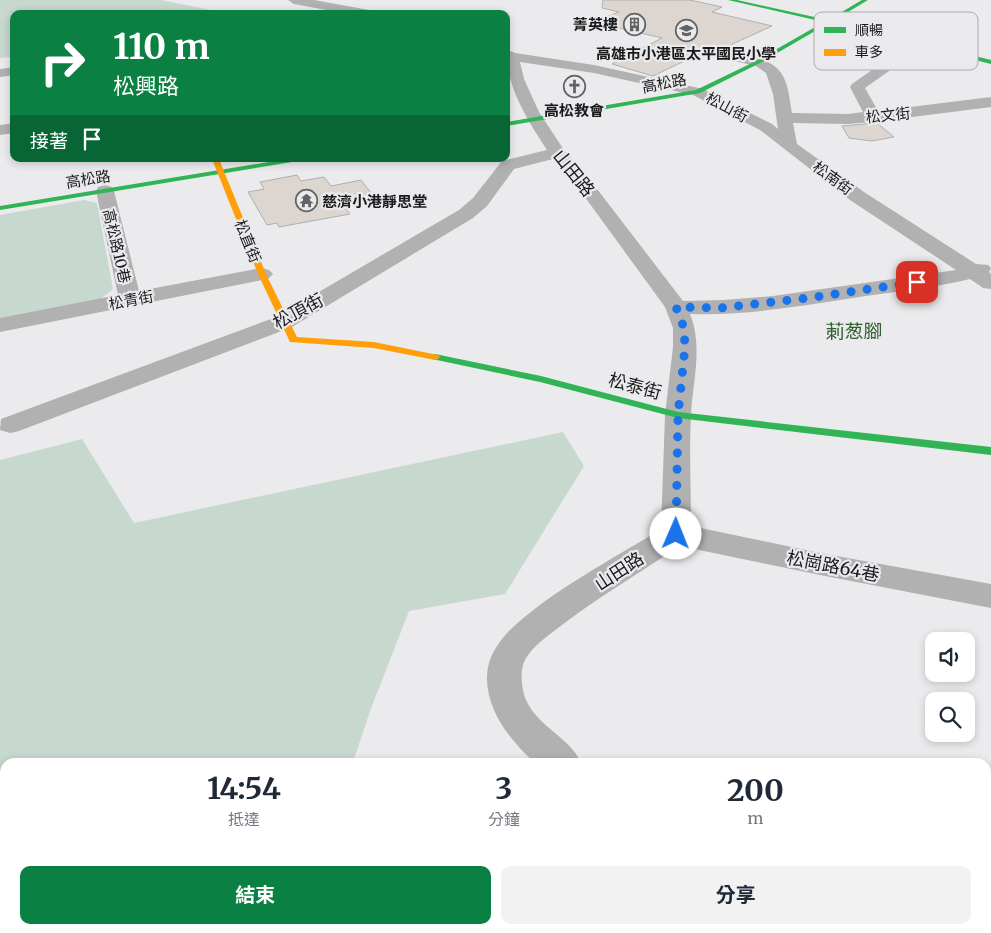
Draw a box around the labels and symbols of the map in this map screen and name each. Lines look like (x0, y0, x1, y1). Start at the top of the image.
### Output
building icon: 菁英樓 (622, 12, 646, 36)
legend (814, 12, 978, 70)
place label: 菁英樓 (573, 15, 618, 34)
school or university icon: 高雄市小港區太平國民小學 (674, 18, 698, 42)
text: 順暢 (855, 21, 883, 39)
text: 車多 (855, 43, 883, 61)
place label: 高雄市小港區太平國民小學 (596, 44, 776, 63)
street label: 高松路 (640, 69, 688, 97)
church icon: 高松教會 (562, 75, 586, 99)
street label: 松山街 (703, 88, 751, 126)
place label: 高松教會 (544, 101, 604, 120)
street label: 松文街 (865, 103, 911, 127)
street label: 山田路 (548, 145, 600, 201)
street label: 松南街 (809, 157, 857, 199)
street label: 高松路 (64, 166, 112, 192)
temple icon: 慈濟小港靜思堂 (294, 189, 318, 213)
place label: 慈濟小港靜思堂 (322, 192, 427, 211)
street label: 高松路10巷 (99, 207, 135, 285)
street label: 松直街 (231, 217, 265, 265)
pin (896, 261, 938, 303)
street label: 松青街 (107, 286, 155, 314)
street label: 松頂街 (269, 288, 327, 334)
district label: 莿葱腳 (825, 319, 883, 343)
street label: 松泰街 (606, 368, 664, 404)
position arrow (649, 507, 701, 559)
street label: 松崗路64巷 (785, 546, 881, 586)
street label: 山田路 (590, 547, 648, 595)

